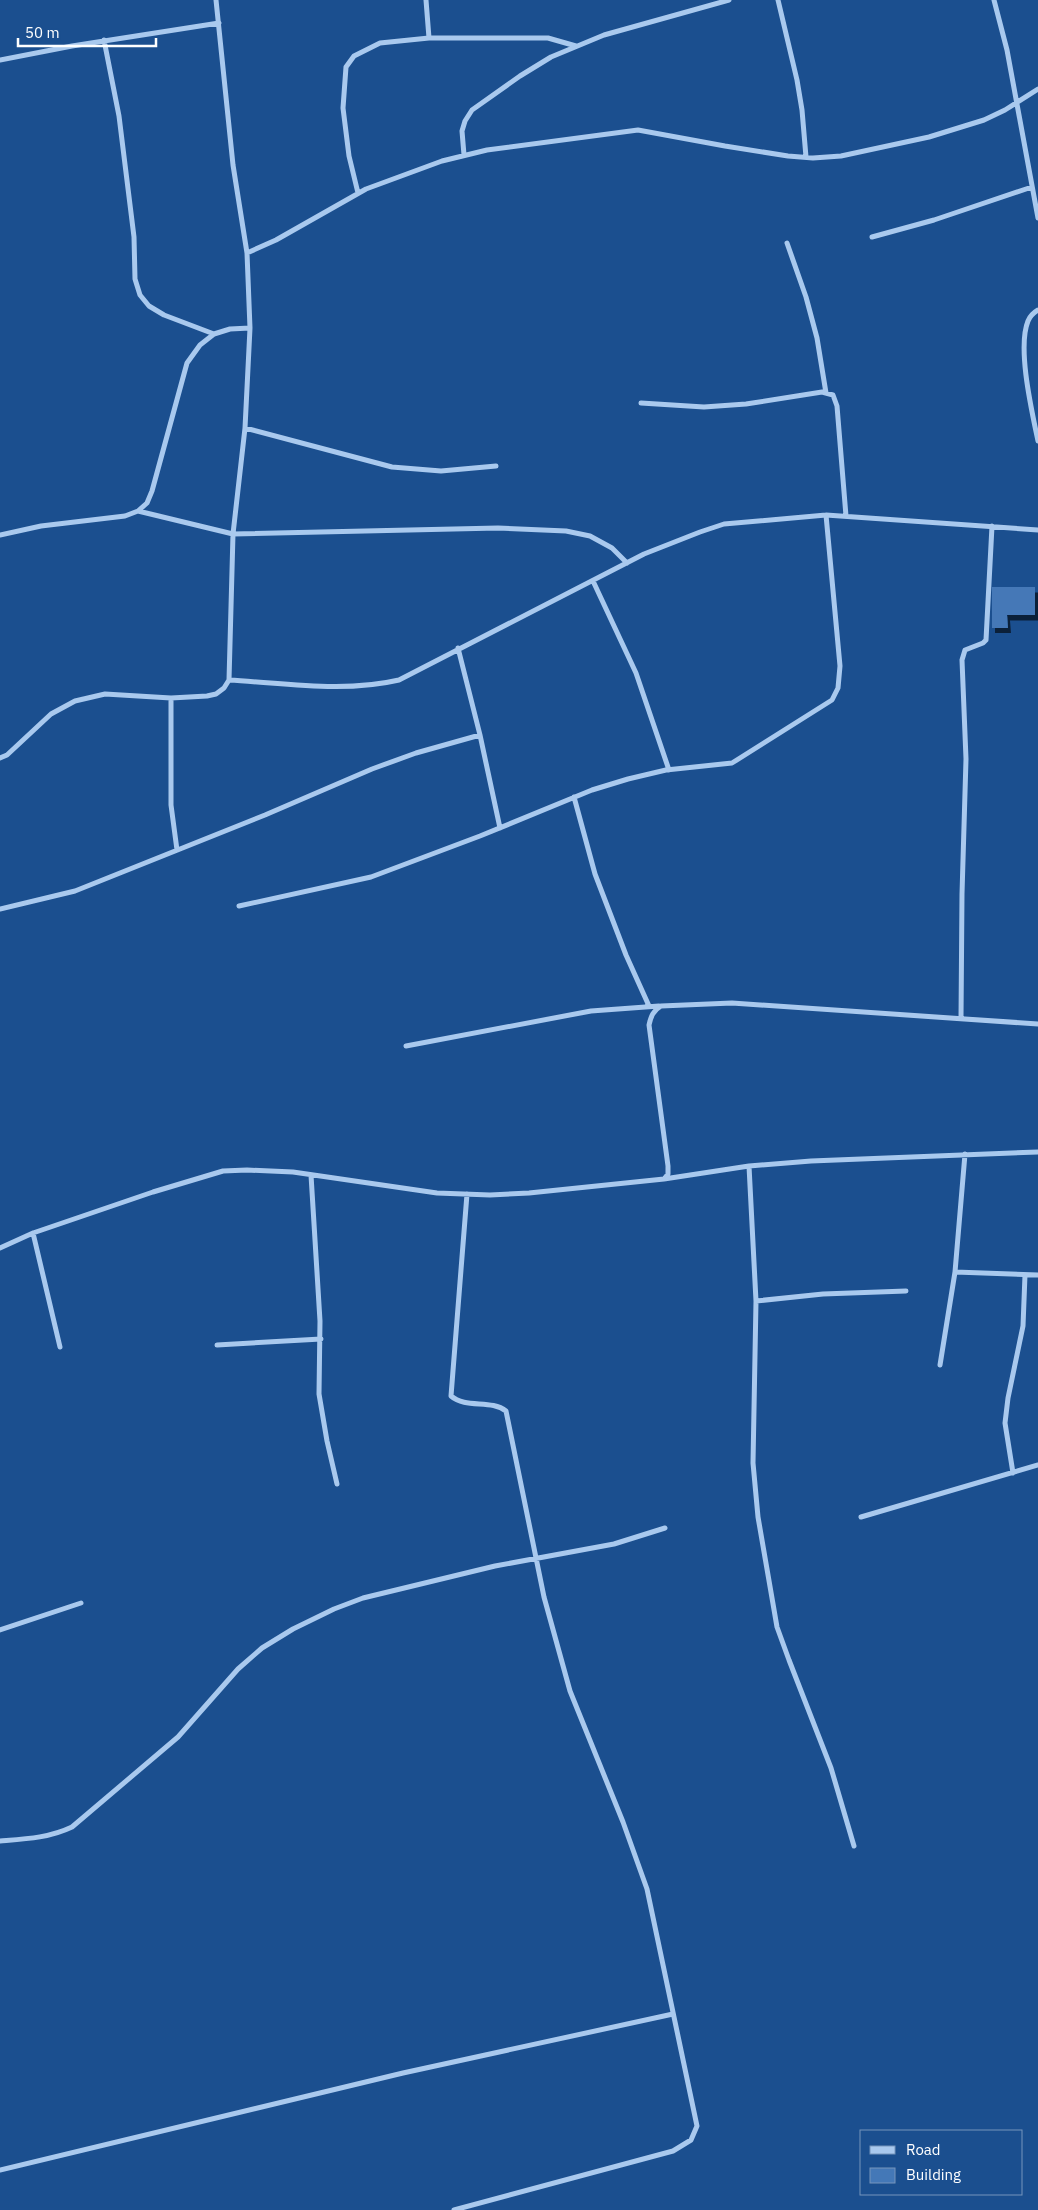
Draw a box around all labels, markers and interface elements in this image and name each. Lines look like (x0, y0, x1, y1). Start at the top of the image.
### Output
scale bar (18, 15, 155, 47)
text: 50 m (25, 23, 60, 42)
legend (860, 2130, 1023, 2195)
text: Road (906, 2140, 941, 2159)
text: Building (906, 2165, 961, 2184)

